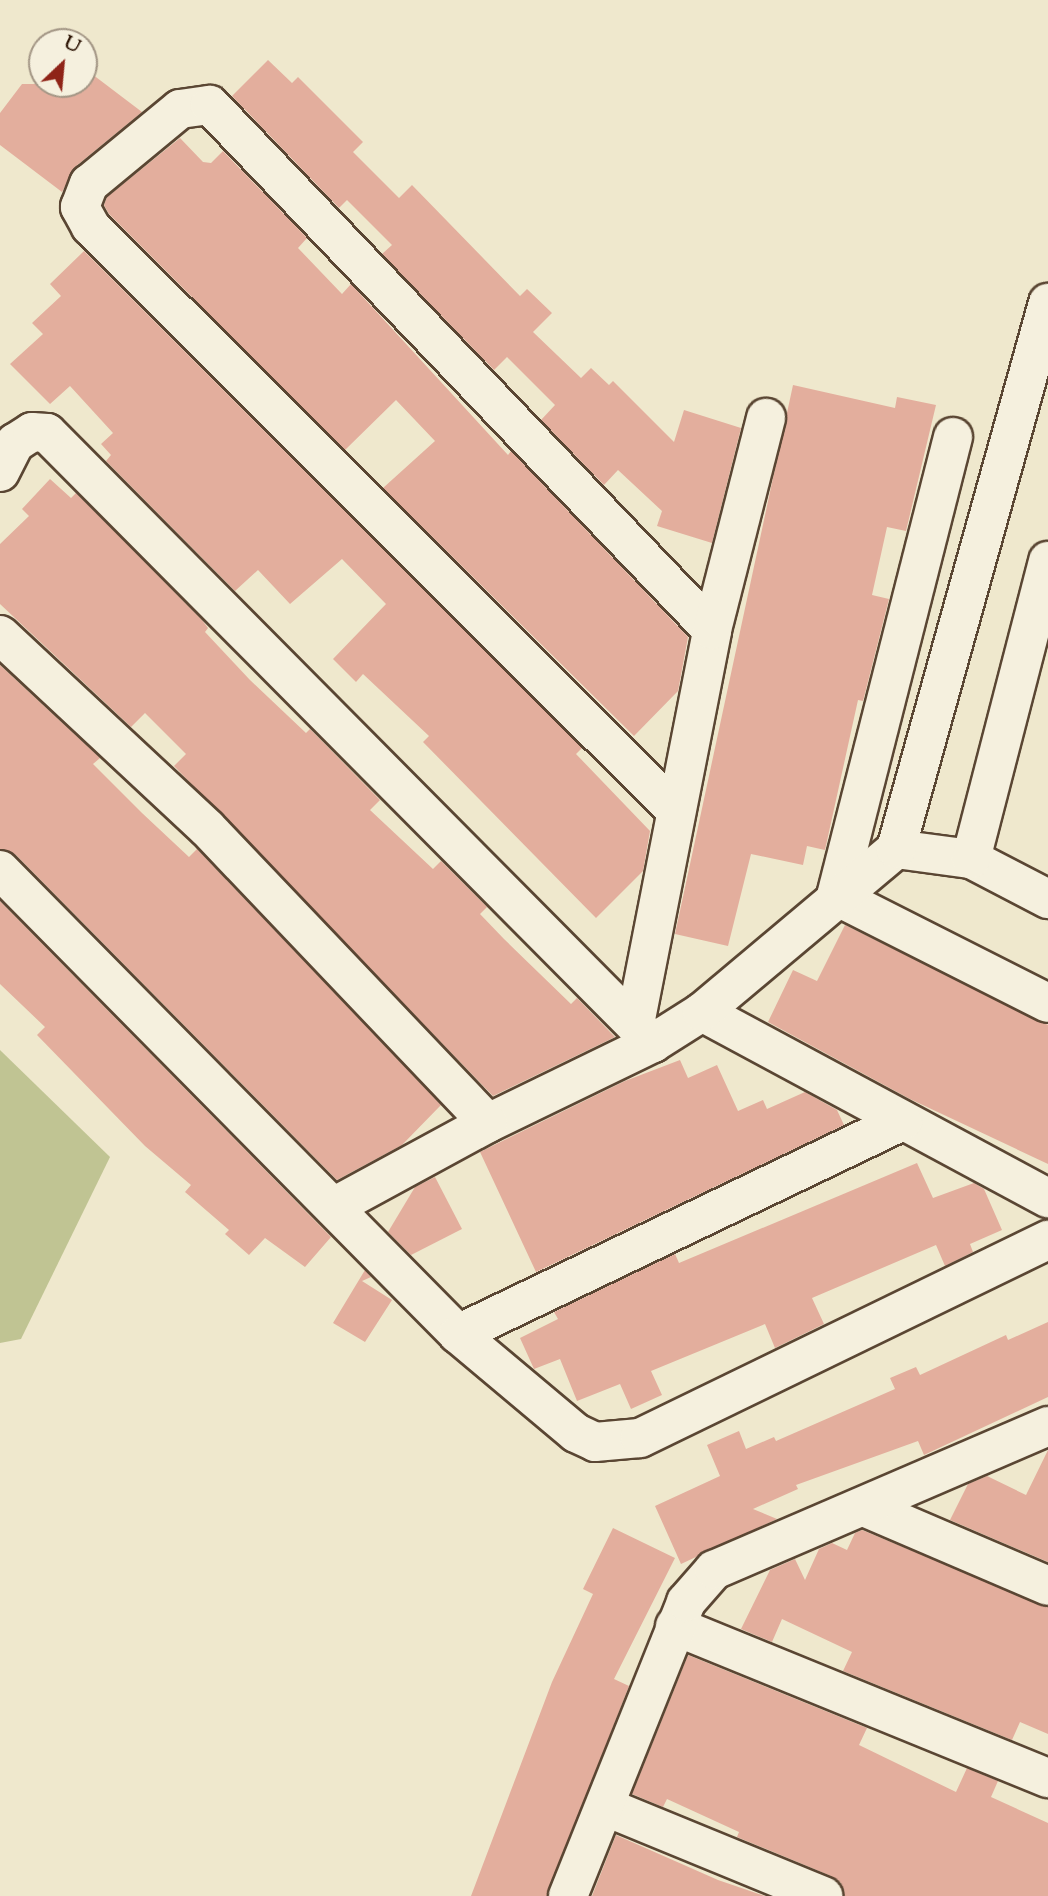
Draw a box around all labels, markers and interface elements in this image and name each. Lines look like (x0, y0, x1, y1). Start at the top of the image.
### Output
north arrow (28, 28, 98, 98)
text: U (59, 30, 84, 61)

